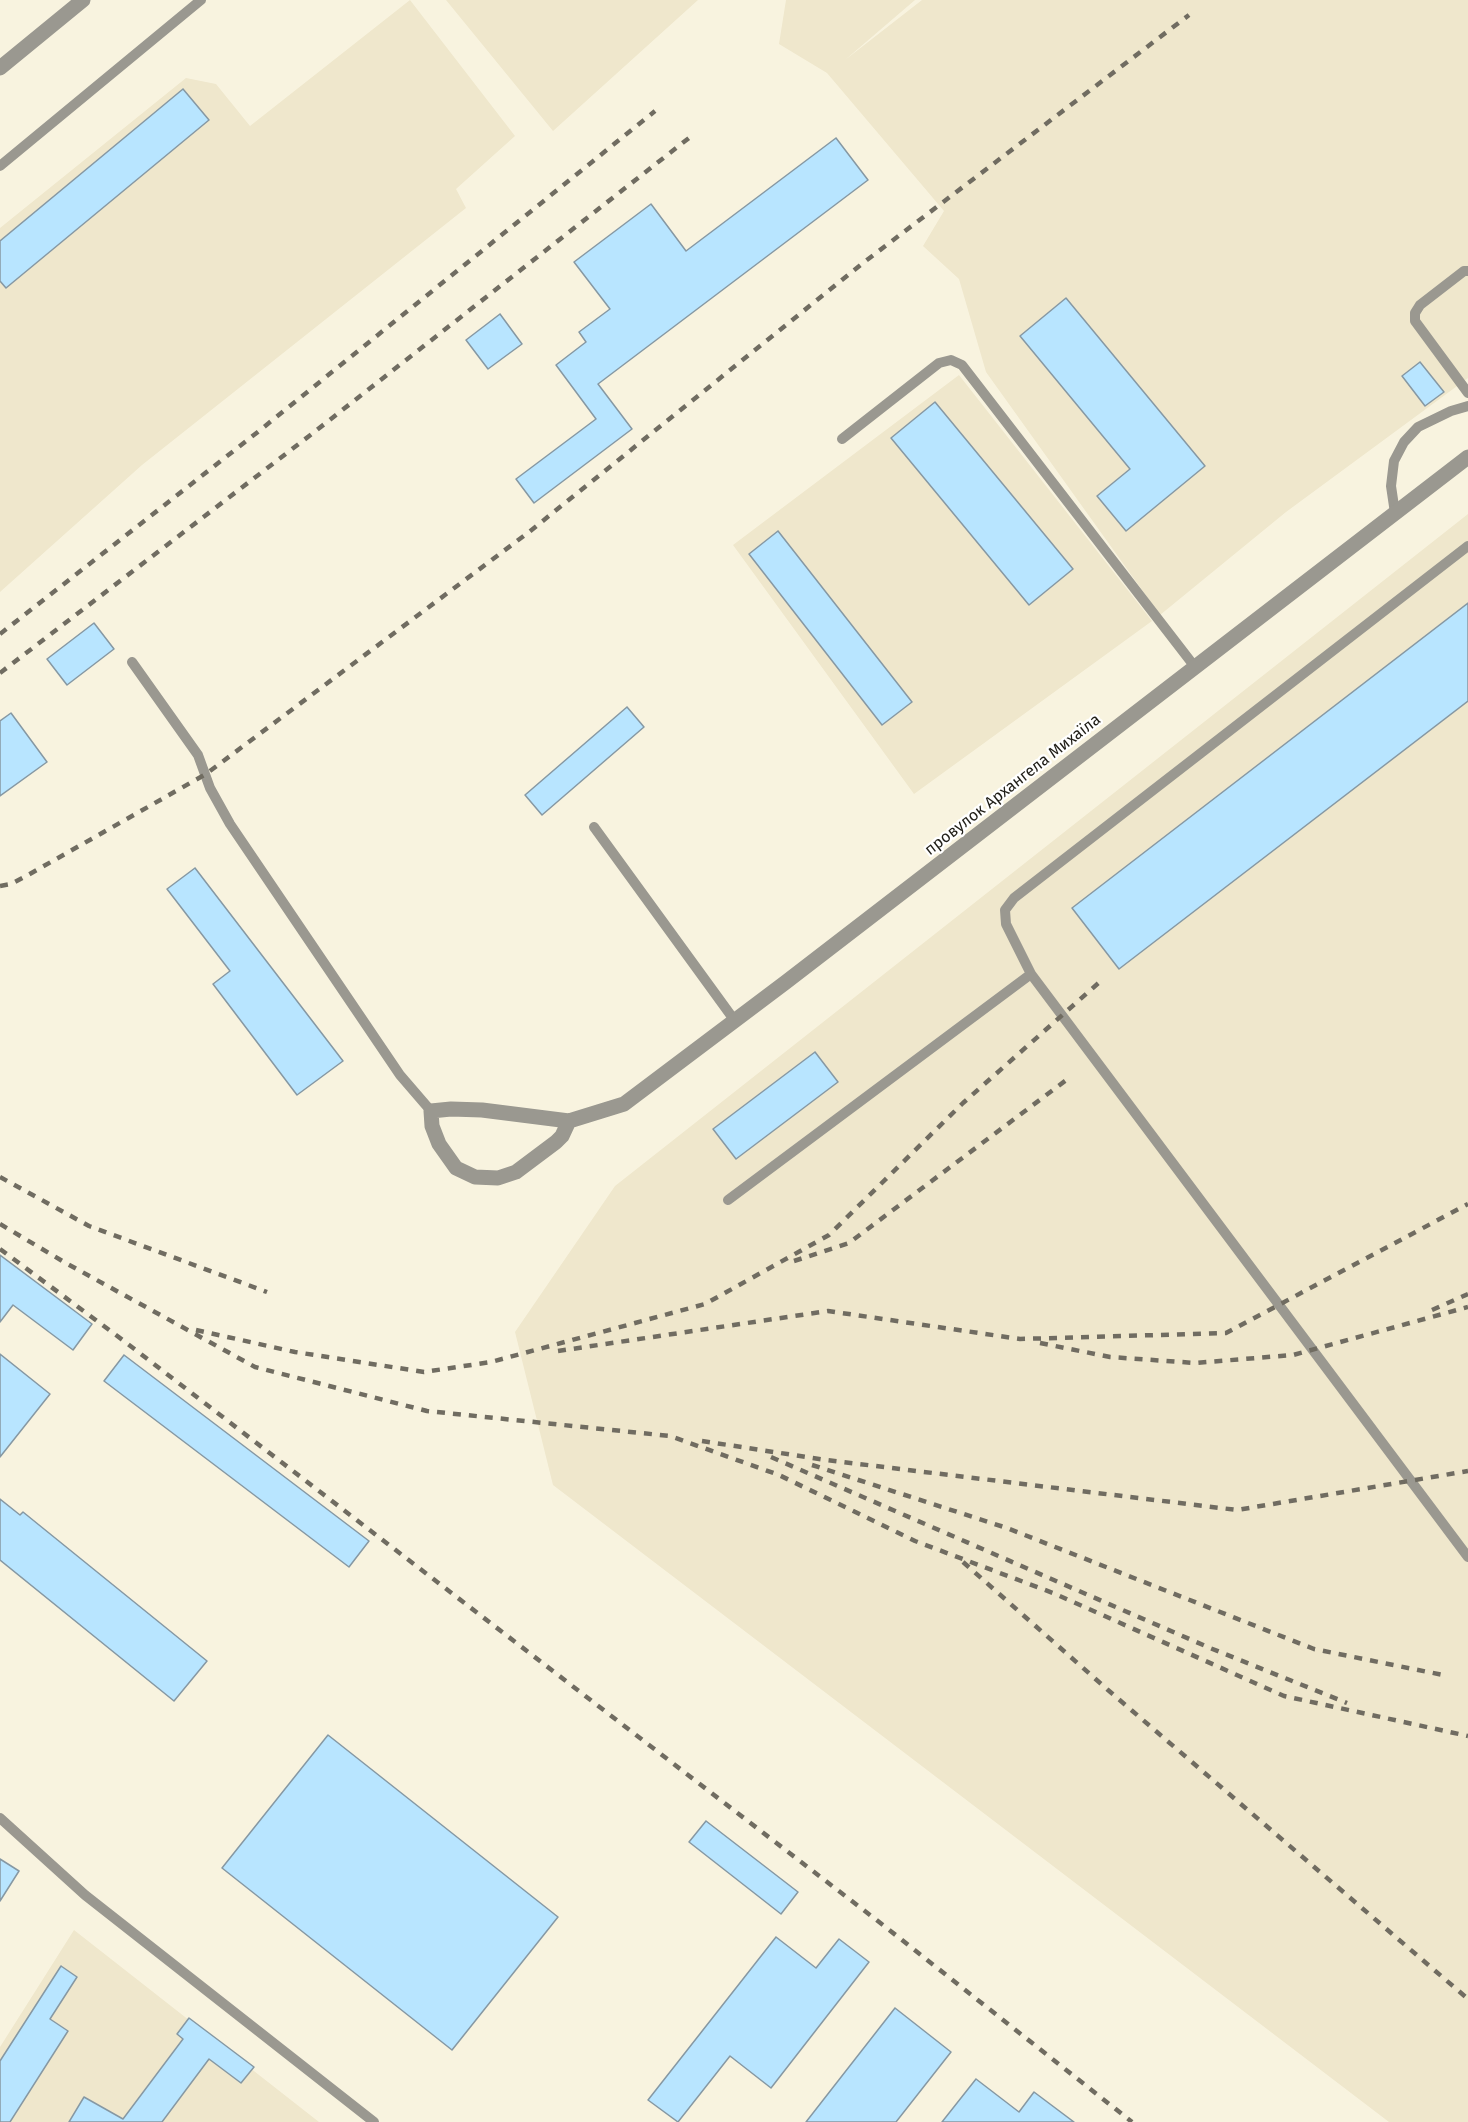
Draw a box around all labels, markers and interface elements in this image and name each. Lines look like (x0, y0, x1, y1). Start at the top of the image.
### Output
street label: провулок Архангела Михаїла (921, 710, 1105, 860)

